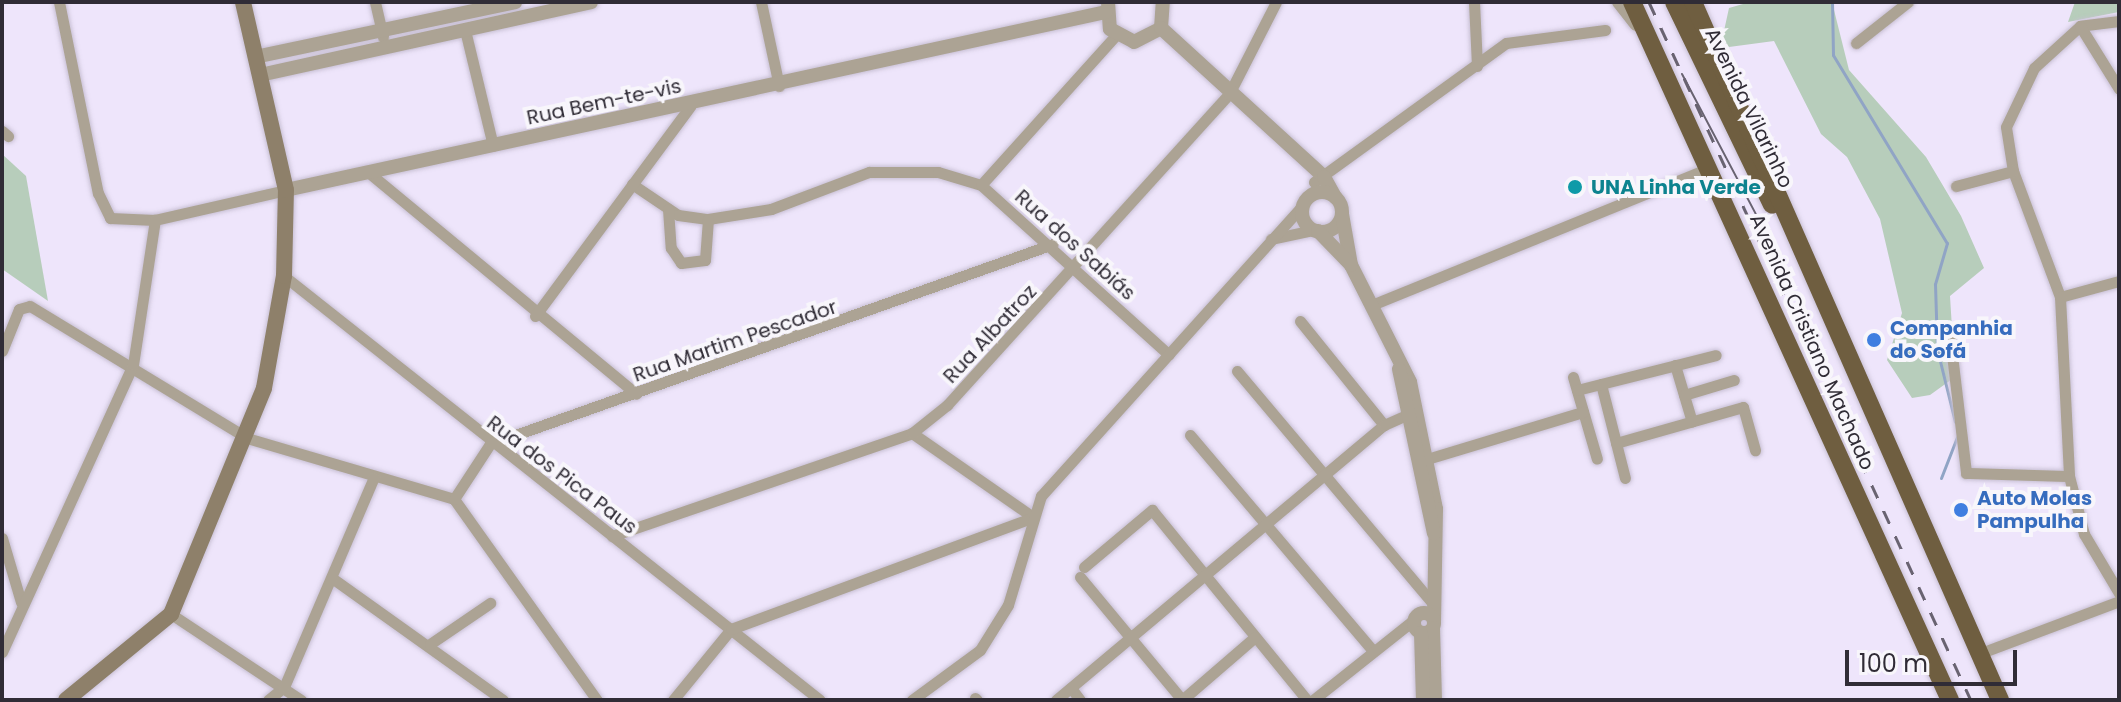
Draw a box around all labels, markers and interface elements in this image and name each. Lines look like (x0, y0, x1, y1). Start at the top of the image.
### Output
street label: Avenida Vilarinho (1700, 24, 1798, 192)
street label: Rua Bem-te-vis (525, 74, 683, 130)
place label: UNA Linha Verde (1591, 175, 1761, 199)
marker: UNA Linha Verde (1566, 178, 1584, 196)
street label: Rua dos Sabiás (1010, 185, 1140, 305)
street label: Avenida Cristiano Machado (1745, 210, 1879, 474)
street label: Rua Albatroz (938, 280, 1042, 388)
street label: Rua Martim Pescador (630, 295, 840, 387)
place label: Companhia do Sofá (1890, 316, 2013, 363)
marker: Companhia do Sofá (1865, 331, 1883, 349)
street label: Rua dos Pica Paus (482, 411, 642, 539)
place label: Auto Molas Pampulha (1977, 486, 2092, 533)
marker: Auto Molas Pampulha (1952, 501, 1970, 519)
scale bar (1849, 634, 2021, 684)
text: 100 m (1859, 647, 1928, 680)

